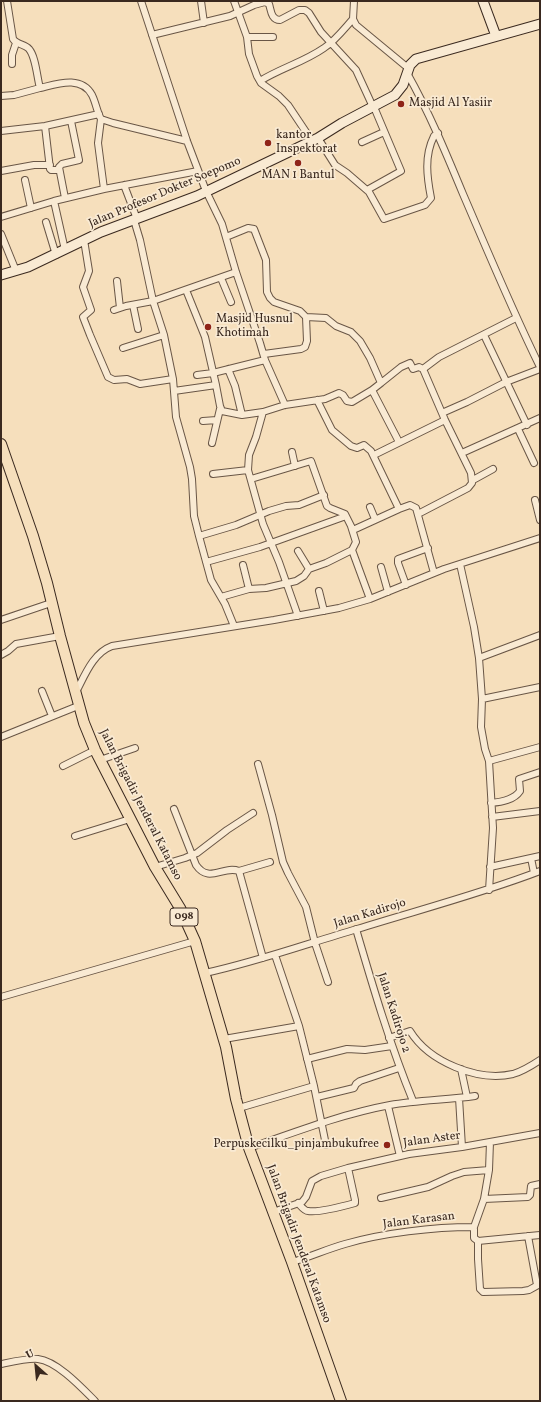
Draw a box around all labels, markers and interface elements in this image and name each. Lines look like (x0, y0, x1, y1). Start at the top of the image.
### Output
place label: Masjid Al Yasiir (409, 97, 492, 111)
marker: Masjid Al Yasiir (396, 99, 406, 109)
place label: kantor Inspektorat (276, 129, 337, 157)
marker: kantor Inspektorat (263, 138, 273, 148)
street label: Jalan Profesor Dokter Soepomo (87, 154, 243, 232)
marker: MAN 1 Bantul (293, 158, 303, 168)
place label: MAN 1 Bantul (261, 169, 335, 183)
place label: Masjid Husnul Khotimah (216, 313, 293, 341)
marker: Masjid Husnul Khotimah (203, 322, 213, 332)
street label: Jalan Brigadir Jenderal Katamso (96, 727, 184, 883)
street label: Jalan Kadirojo (332, 896, 408, 932)
road number: 098 (170, 908, 198, 926)
street label: Jalan Kadirojo 2 (373, 971, 413, 1055)
street label: Jalan Aster (403, 1129, 461, 1151)
place label: Perpuskecilku_pinjambukufree (213, 1138, 379, 1152)
marker: Perpuskecilku_pinjambukufree (382, 1140, 392, 1150)
street label: Jalan Brigadir Jenderal Katamso (263, 1163, 333, 1325)
street label: Jalan Karasan (382, 1209, 456, 1233)
north arrow (16, 1346, 56, 1386)
text: U (24, 1346, 37, 1363)

